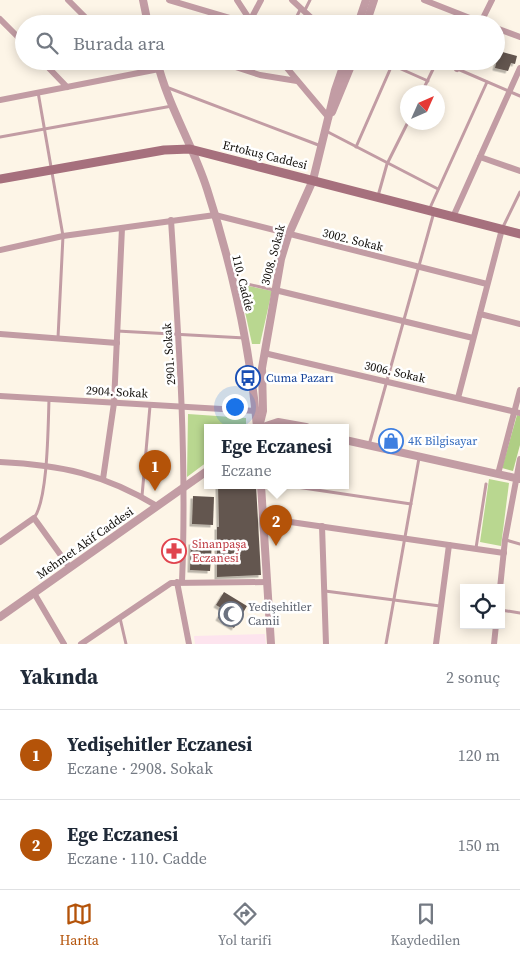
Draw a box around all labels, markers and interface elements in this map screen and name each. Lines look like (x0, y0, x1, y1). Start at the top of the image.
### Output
search box (15, 15, 505, 70)
icon: search (33, 29, 61, 57)
text: Burada ara (73, 30, 165, 56)
north arrow (400, 85, 445, 130)
street label: Ertokuş Caddesi (221, 137, 309, 173)
street label: 3008. Sokak (257, 222, 289, 287)
street label: 3002. Sokak (321, 225, 386, 255)
street label: 110. Cadde (228, 253, 258, 313)
street label: 2901. Sokak (159, 322, 179, 386)
street label: 3006. Sokak (363, 357, 428, 387)
bus stop icon: Cuma Pazarı (235, 365, 261, 391)
place label: Cuma Pazarı (266, 370, 334, 386)
street label: 2904. Sokak (85, 382, 149, 402)
your location (222, 394, 248, 420)
popup (204, 424, 349, 489)
shop icon: 4K Bilgisayar (378, 428, 404, 454)
text: Ege Eczanesi (221, 433, 332, 459)
place label: 4K Bilgisayar (408, 433, 477, 449)
pin: 1 (139, 450, 171, 491)
text: Eczane (221, 459, 272, 481)
street label: Mehmet Akif Caddesi (33, 503, 137, 582)
pin: 2 (260, 505, 292, 546)
place label: Sinanpaşa Eczanesi (192, 536, 247, 566)
pharmacy icon: Sinanpaşa Eczanesi (161, 538, 187, 564)
map controls (460, 584, 505, 629)
button: locate (460, 584, 505, 629)
place label: Yedişehitler Camii (248, 599, 312, 629)
mosque icon: Yedişehitler Camii (218, 601, 244, 627)
text: Yakında (20, 662, 98, 691)
text: 2 sonuç (446, 666, 500, 688)
text: Yedişehitler Eczanesi (67, 731, 252, 757)
text: 1 (32, 744, 40, 766)
text: 120 m (458, 744, 500, 766)
text: Eczane · 2908. Sokak (67, 757, 213, 779)
text: Ege Eczanesi (67, 821, 178, 847)
text: 2 (32, 834, 40, 856)
text: 150 m (458, 834, 500, 856)
text: Eczane · 110. Cadde (67, 847, 207, 869)
tab: Harita (59, 900, 99, 950)
tab: Yol tarifi (218, 900, 272, 950)
tab: Kaydedilen (390, 900, 461, 950)

